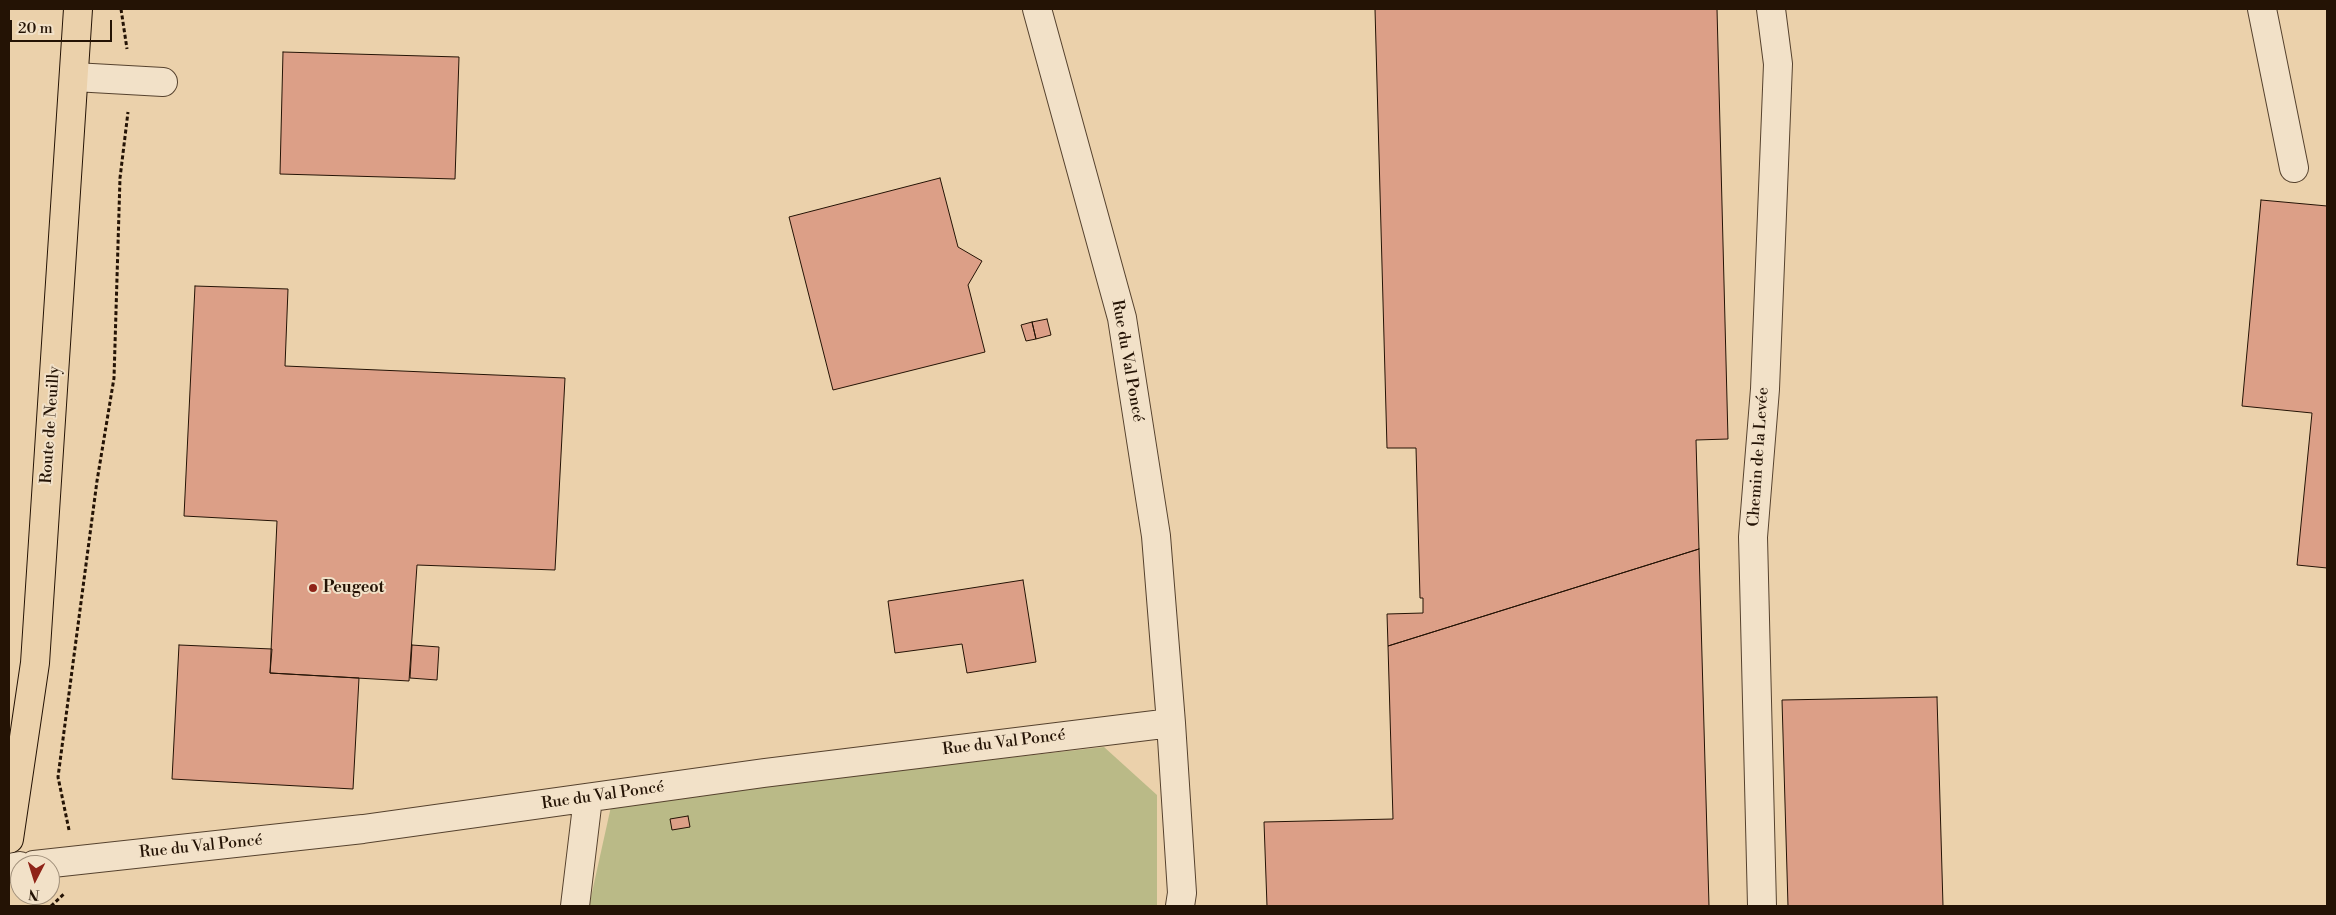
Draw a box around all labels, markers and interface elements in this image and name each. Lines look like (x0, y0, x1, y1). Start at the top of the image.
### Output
scale bar (12, 10, 115, 42)
text: 20 m (18, 19, 53, 38)
street label: Rue du Val Poncé (1107, 298, 1147, 424)
street label: Route de Neuilly (37, 366, 65, 484)
street label: Chemin de la Levée (1745, 387, 1773, 527)
place label: Peugeot (323, 578, 384, 598)
marker: Peugeot (307, 582, 319, 594)
street label: Rue du Val Poncé (941, 726, 1067, 760)
street label: Rue du Val Poncé (540, 778, 666, 814)
street label: Rue du Val Poncé (138, 831, 264, 863)
north arrow (10, 855, 60, 905)
text: N (27, 884, 40, 903)

